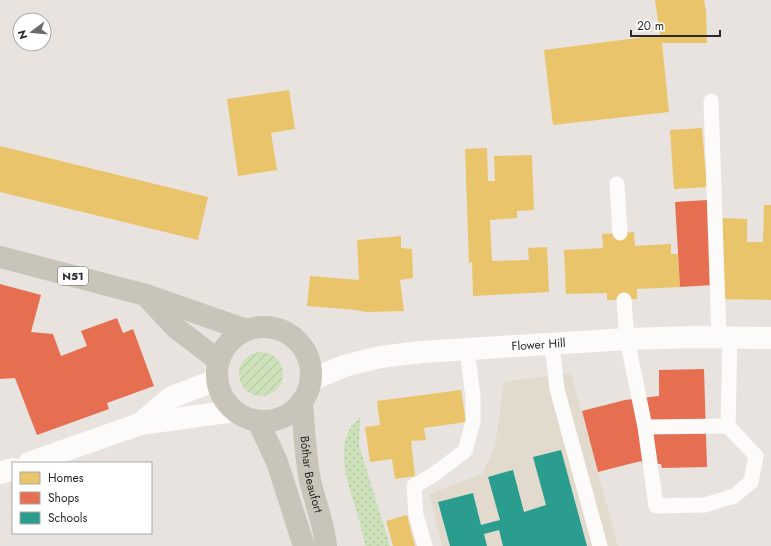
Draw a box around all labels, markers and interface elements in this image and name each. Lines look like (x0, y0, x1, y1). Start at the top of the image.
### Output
north arrow (12, 12, 52, 52)
scale bar (631, 12, 720, 38)
text: 20 m (637, 17, 664, 35)
text: N (13, 28, 31, 41)
road number: N51 (58, 267, 88, 285)
street label: Flower Hill (511, 334, 566, 355)
street label: Bóthar Beaufort (295, 435, 328, 515)
legend (12, 462, 152, 534)
text: Homes (48, 469, 84, 487)
text: Shops (48, 489, 79, 507)
text: Schools (48, 509, 87, 527)

